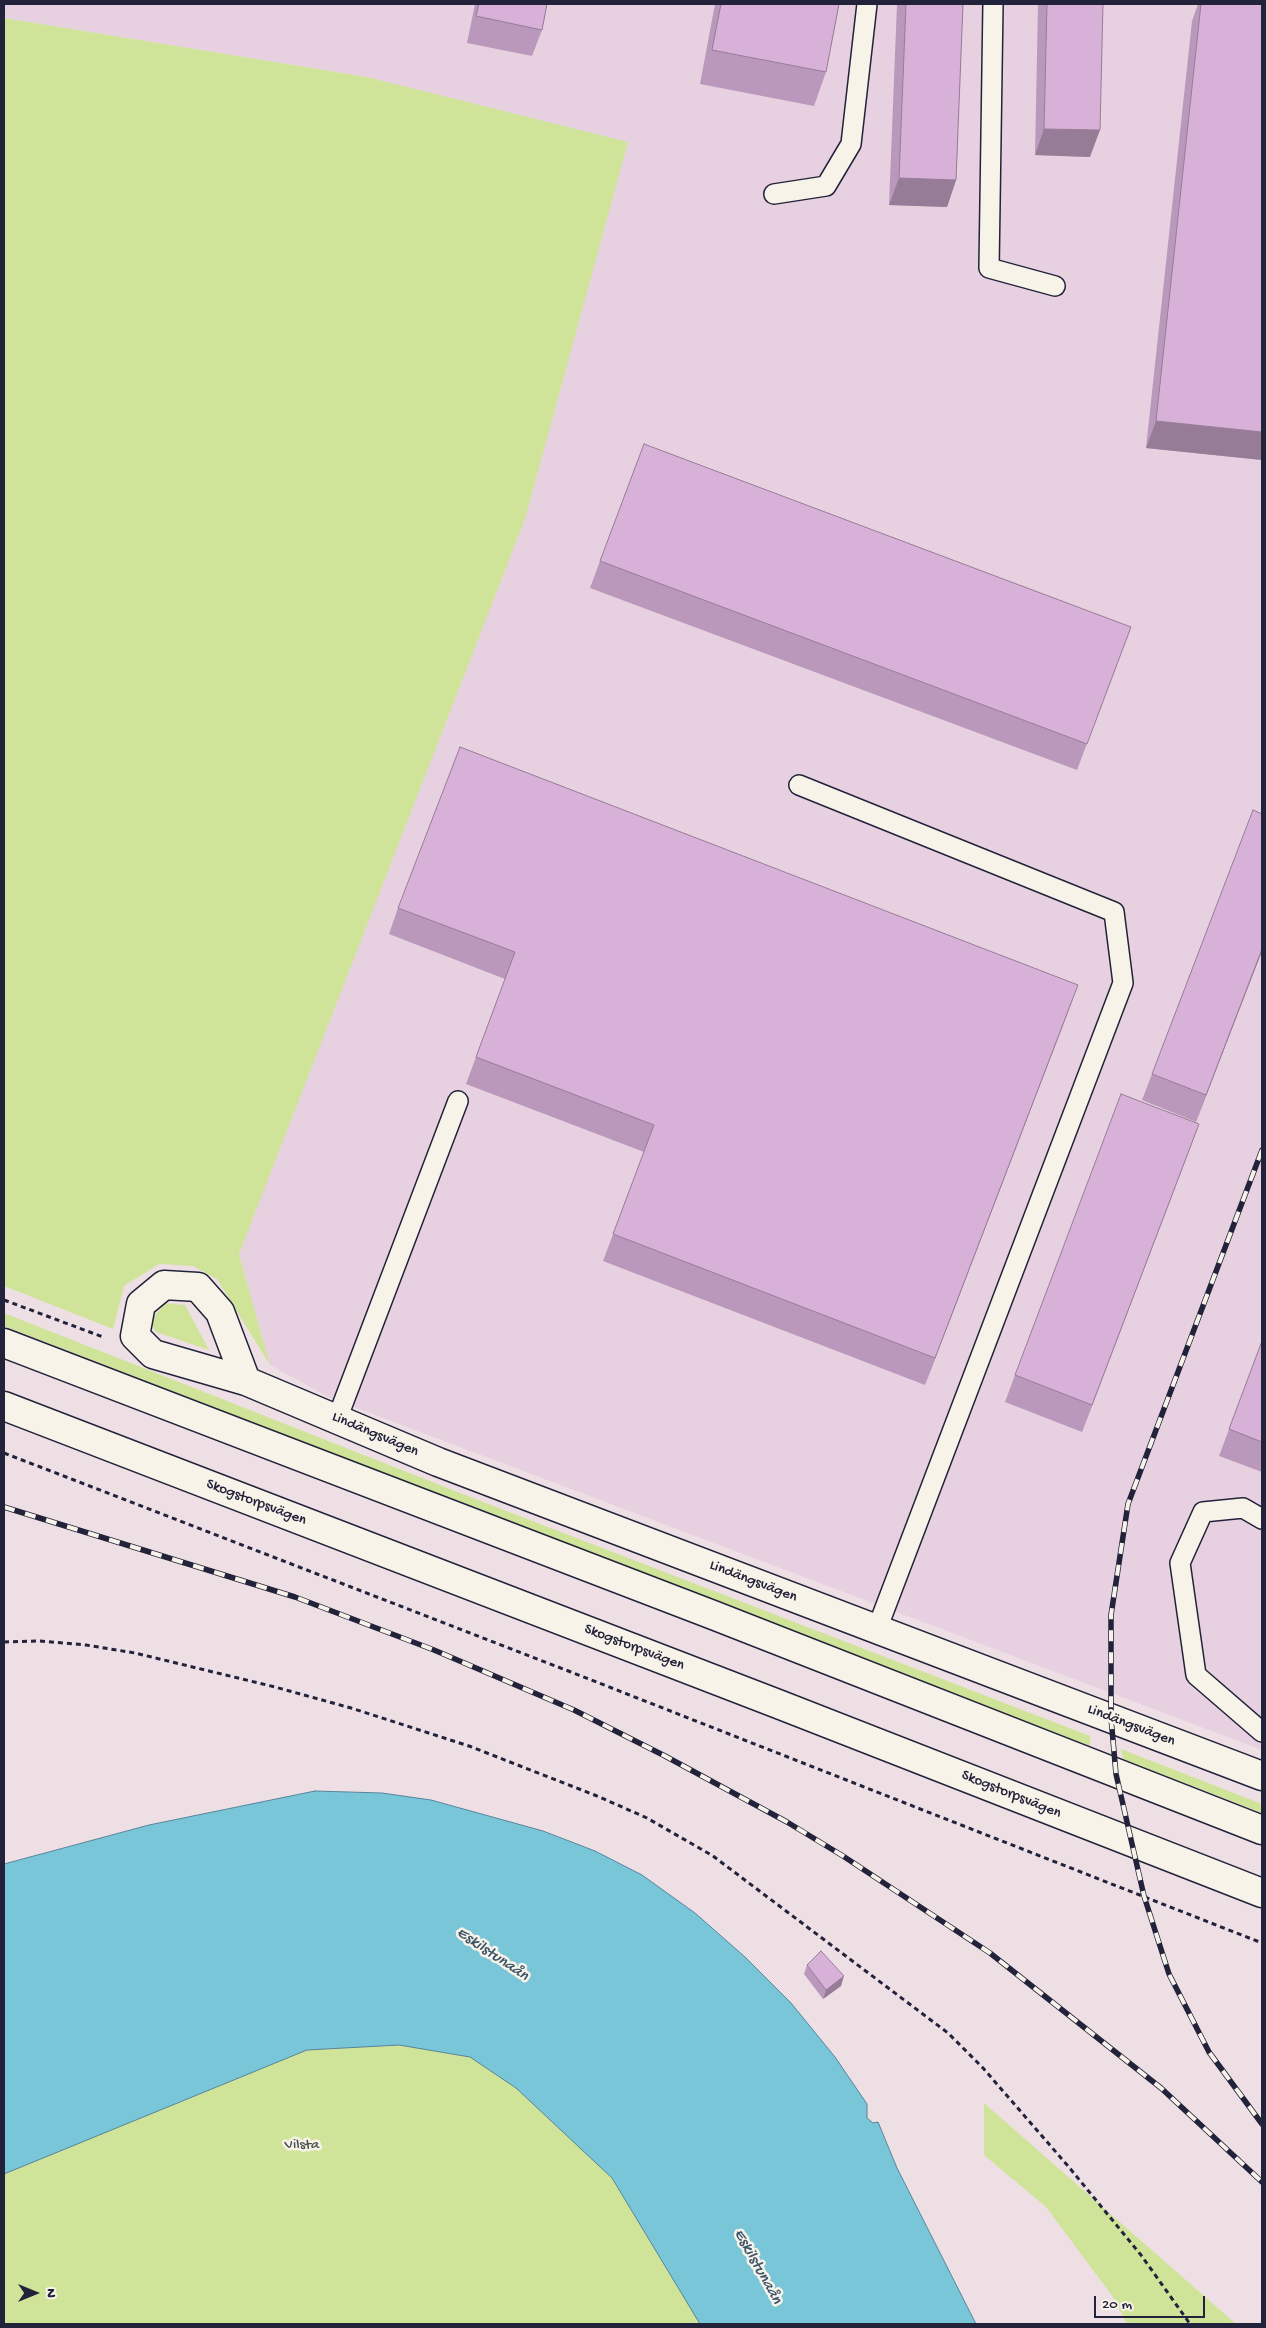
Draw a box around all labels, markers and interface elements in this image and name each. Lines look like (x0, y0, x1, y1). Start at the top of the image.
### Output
street label: Lindängsvägen (329, 1409, 421, 1461)
street label: Skogstorpsvägen (203, 1476, 309, 1530)
street label: Lindängsvägen (707, 1557, 799, 1607)
street label: Skogstorpsvägen (581, 1621, 687, 1675)
street label: Lindängsvägen (1085, 1701, 1177, 1751)
street label: Skogstorpsvägen (959, 1767, 1063, 1823)
water label: Eskilstunaån (452, 1924, 532, 1986)
park label: Vilsta (285, 2137, 319, 2155)
water label: Eskilstunaån (729, 2226, 785, 2308)
north arrow (10, 2268, 60, 2318)
scale bar (1096, 2286, 1207, 2318)
text: N (42, 2288, 59, 2298)
text: 20 m (1102, 2296, 1132, 2314)

